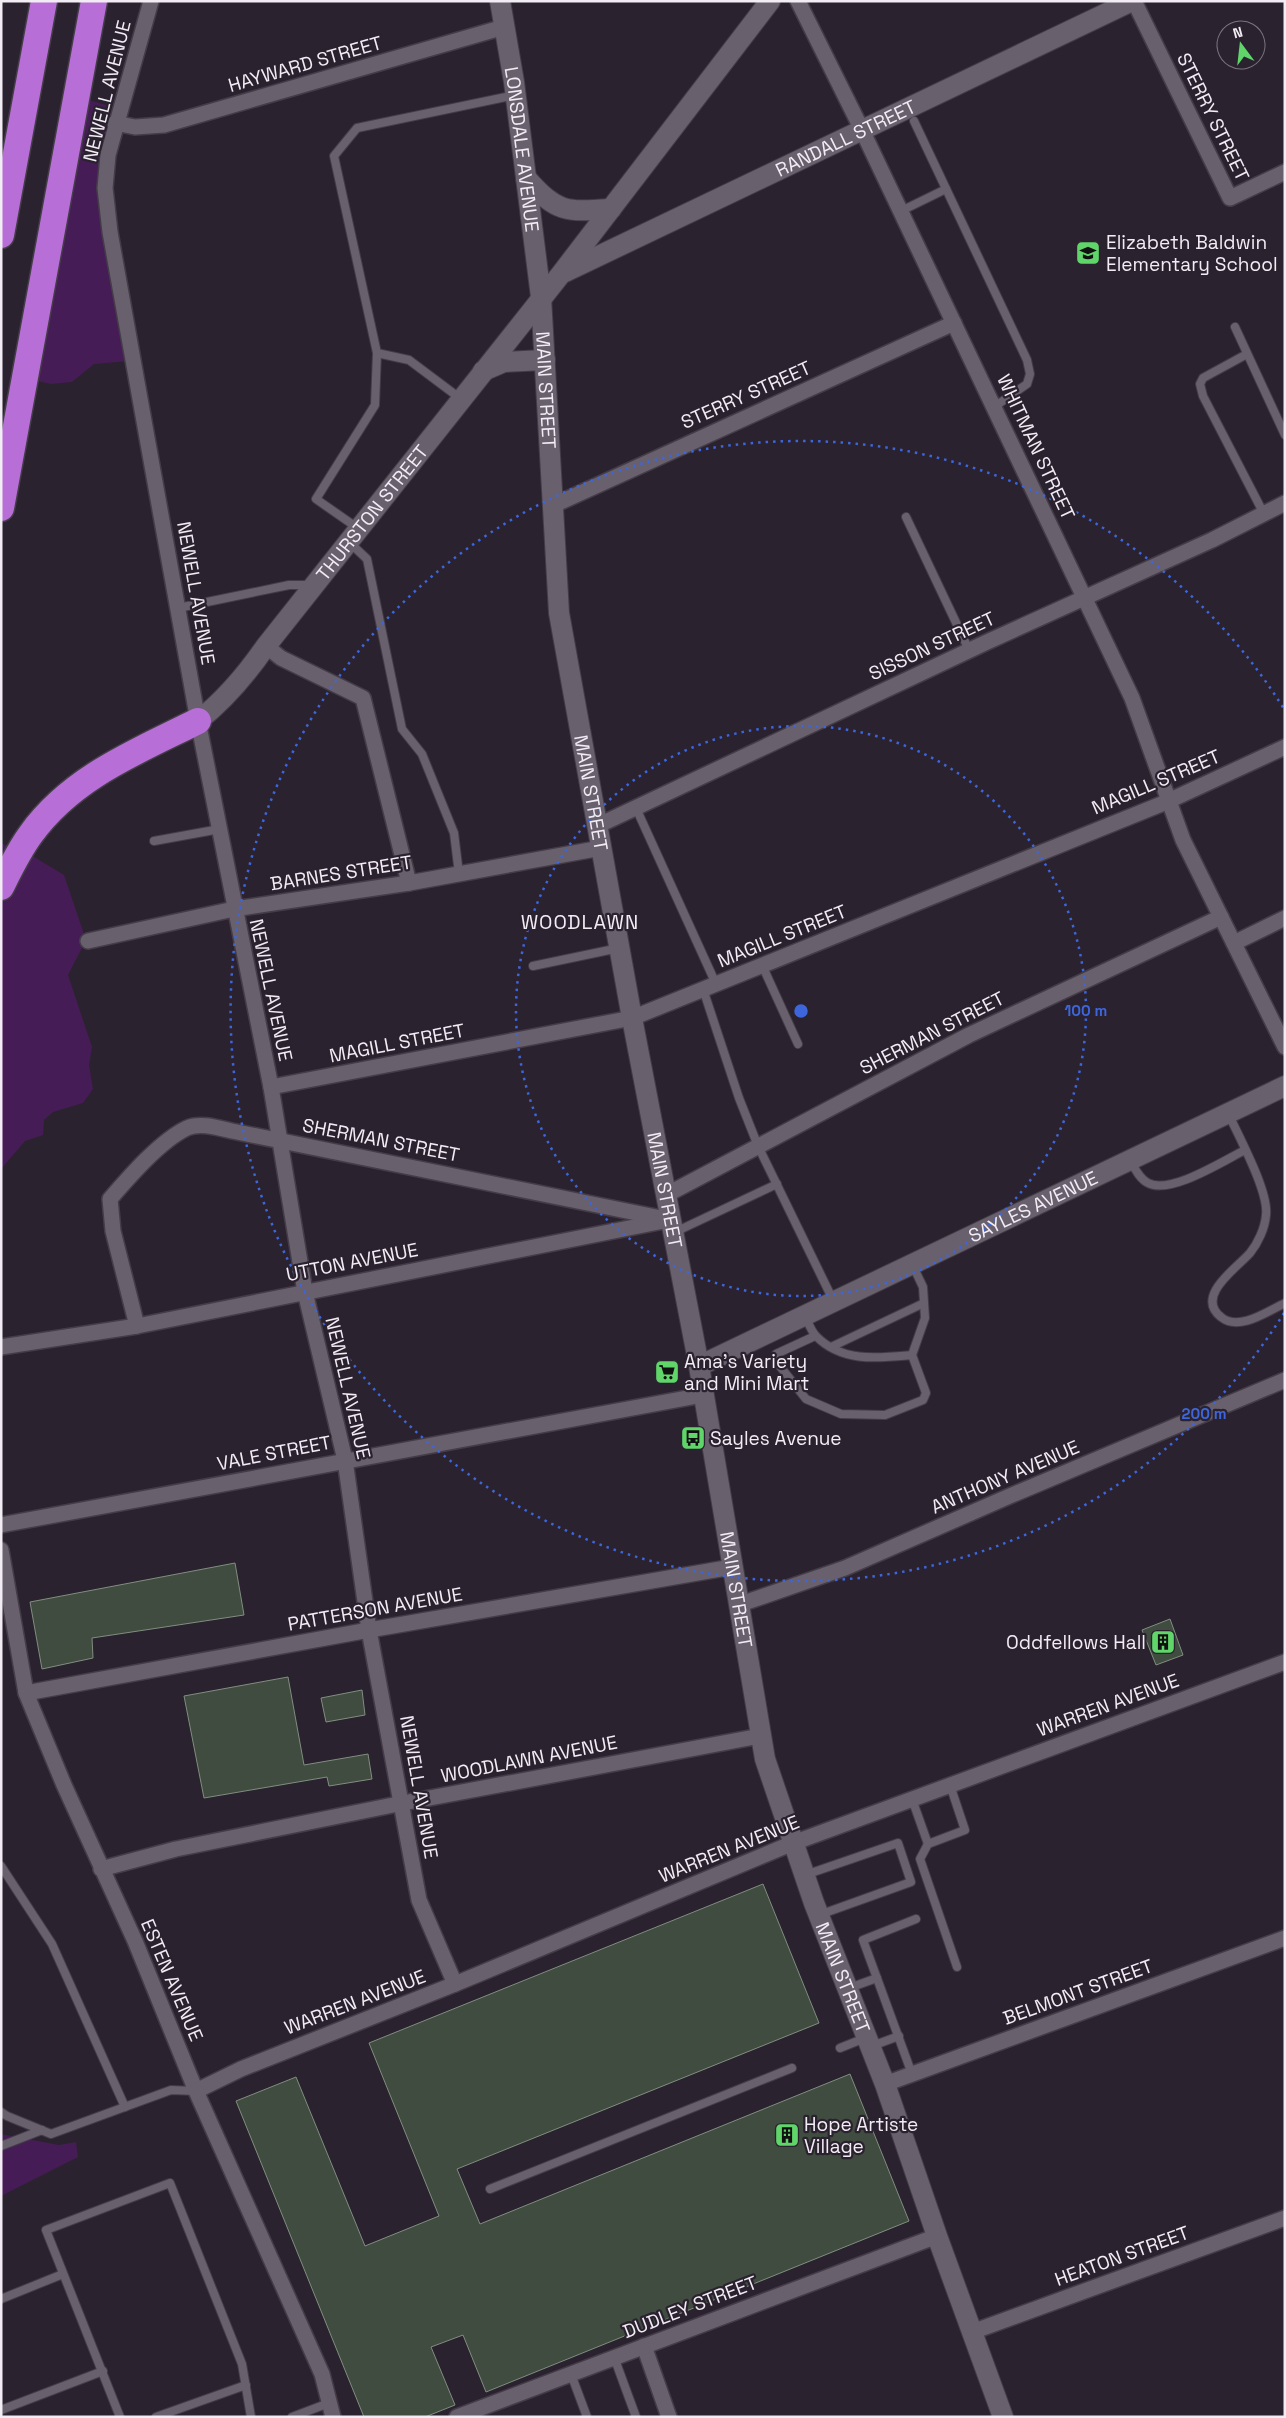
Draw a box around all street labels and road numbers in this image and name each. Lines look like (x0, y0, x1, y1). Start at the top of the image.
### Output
street label: NEWELL AVENUE (77, 18, 137, 164)
street label: HAYWARD STREET (225, 30, 385, 98)
street label: STERRY STREET (1171, 49, 1255, 185)
street label: LONSDALE AVENUE (499, 65, 545, 233)
street label: RANDALL STREET (771, 94, 920, 182)
street label: MAIN STREET (530, 331, 562, 449)
street label: STERRY STREET (677, 355, 815, 435)
street label: WHITMAN STREET (991, 370, 1081, 524)
street label: THURSTON STREET (310, 439, 434, 586)
street label: NEWELL AVENUE (171, 519, 221, 667)
street label: SISSON STREET (865, 606, 999, 686)
street label: MAIN STREET (569, 733, 614, 853)
street label: MAGILL STREET (1088, 744, 1224, 820)
street label: BARNES STREET (268, 849, 414, 897)
street label: MAGILL STREET (714, 899, 850, 973)
street label: NEWELL AVENUE (244, 917, 298, 1063)
street label: SHERMAN STREET (855, 986, 1009, 1080)
street label: MAGILL STREET (327, 1018, 467, 1068)
street label: SHERMAN STREET (300, 1113, 462, 1167)
street label: MAIN STREET (642, 1130, 688, 1250)
street label: SAYLES AVENUE (964, 1165, 1102, 1248)
street label: UTTON AVENUE (284, 1237, 420, 1287)
street label: NEWELL AVENUE (320, 1315, 376, 1461)
street label: VALE STREET (215, 1430, 333, 1476)
street label: ANTHONY AVENUE (927, 1434, 1083, 1520)
street label: MAIN STREET (714, 1530, 759, 1650)
street label: PATTERSON AVENUE (286, 1581, 464, 1637)
street label: WARREN AVENUE (1034, 1668, 1182, 1742)
street label: NEWELL AVENUE (394, 1713, 444, 1861)
street label: WOODLAWN AVENUE (439, 1730, 619, 1788)
street label: WARREN AVENUE (655, 1809, 803, 1889)
street label: ESTEN AVENUE (135, 1915, 209, 2045)
street label: MAIN STREET (810, 1918, 876, 2037)
street label: BELMONT STREET (1000, 1953, 1156, 2031)
street label: WARREN AVENUE (281, 1964, 429, 2040)
street label: HEATON STREET (1051, 2220, 1193, 2292)
street label: DUDLEY STREET (619, 2270, 761, 2344)

